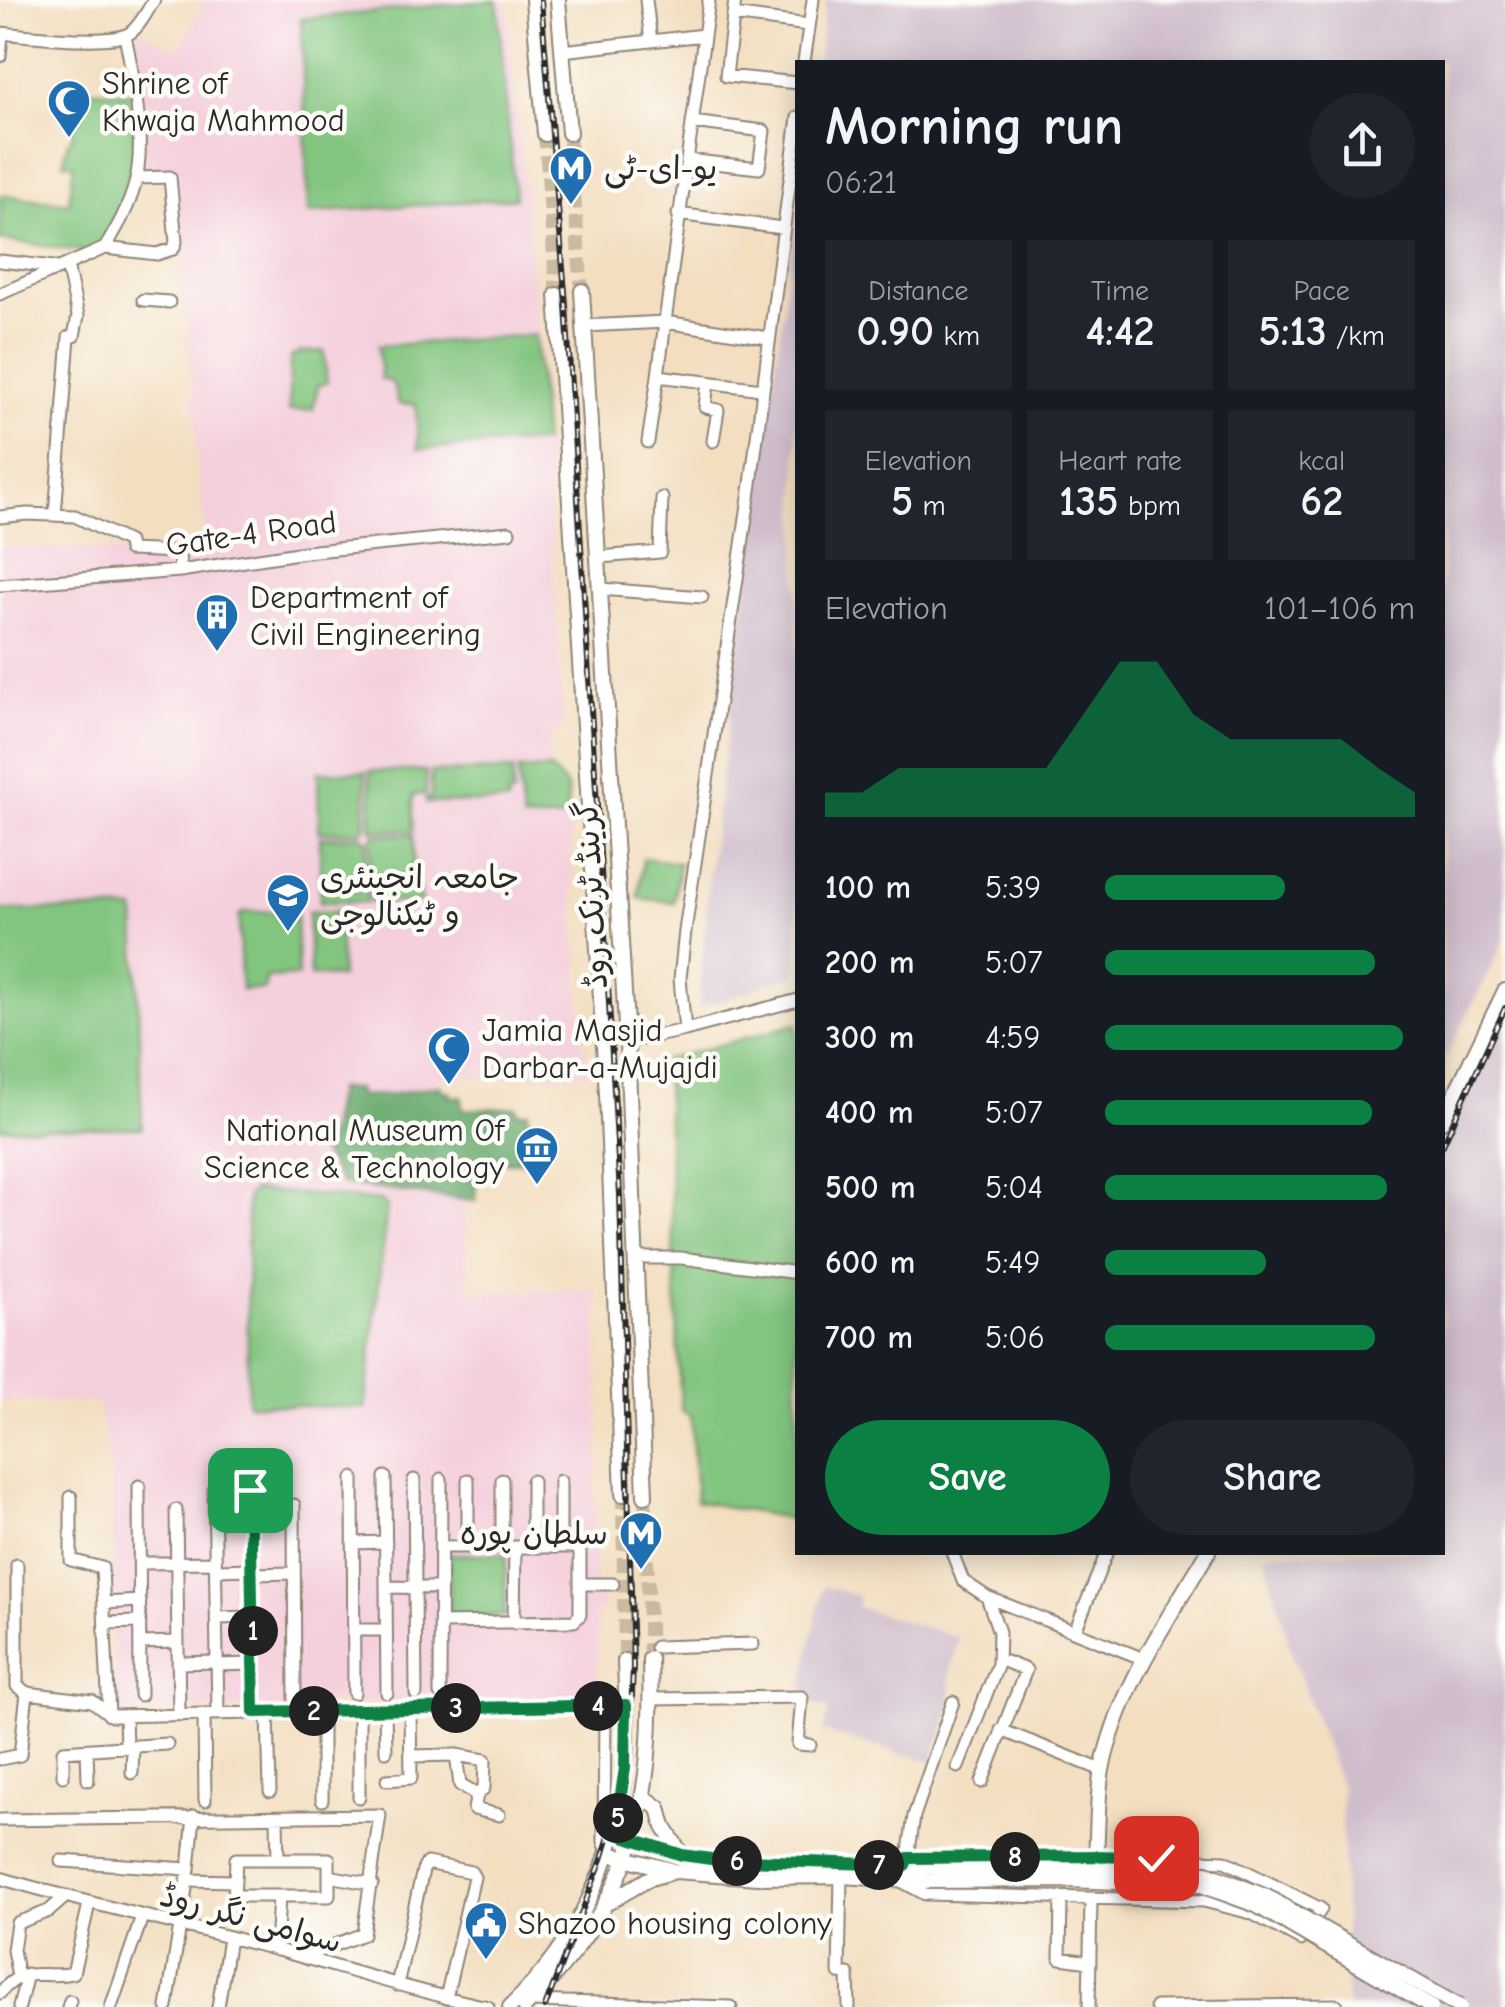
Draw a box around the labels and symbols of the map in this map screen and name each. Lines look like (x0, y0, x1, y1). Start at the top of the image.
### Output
place label: Shrine of Khwaja Mahmood (102, 65, 345, 139)
mosque icon: Shrine of Khwaja Mahmood (46, 78, 92, 139)
metro station icon: یو-ای-ٹی (548, 145, 594, 206)
place label: یو-ای-ٹی (604, 150, 717, 189)
street label: Gate-4 Road (163, 503, 339, 564)
place label: Department of Civil Engineering (250, 579, 481, 653)
building icon: Department of Civil Engineering (194, 592, 240, 653)
street label: گرینڈ ٹرنک روڈ (568, 800, 615, 990)
place label: جامعہ انجینئری و ٹیکنالوجی (320, 859, 519, 935)
school or university icon: جامعہ انجینئری و ٹیکنالوجی (265, 872, 311, 933)
place label: Jamia Masjid Darbar-a-Mujajdi (482, 1012, 718, 1086)
mosque icon: Jamia Masjid Darbar-a-Mujajdi (426, 1025, 472, 1086)
place label: National Museum Of Science & Technology (204, 1112, 506, 1186)
museum icon: National Museum Of Science & Technology (514, 1125, 560, 1186)
pin (208, 1448, 293, 1533)
metro station icon: سلطان پورہ (618, 1510, 664, 1571)
place label: سلطان پورہ (460, 1515, 608, 1554)
pin: 1 (228, 1606, 278, 1656)
pin: 4 (573, 1681, 623, 1731)
pin: 3 (431, 1683, 481, 1733)
pin: 2 (289, 1686, 339, 1736)
pin: 5 (593, 1793, 643, 1843)
pin (1114, 1816, 1199, 1901)
pin: 8 (990, 1832, 1040, 1882)
pin: 6 (712, 1836, 762, 1886)
pin: 7 (854, 1840, 904, 1890)
street label: سوامی نگر روڈ (156, 1876, 346, 1962)
public building icon: Shazoo housing colony (463, 1900, 509, 1961)
place label: Shazoo housing colony (518, 1905, 832, 1942)

